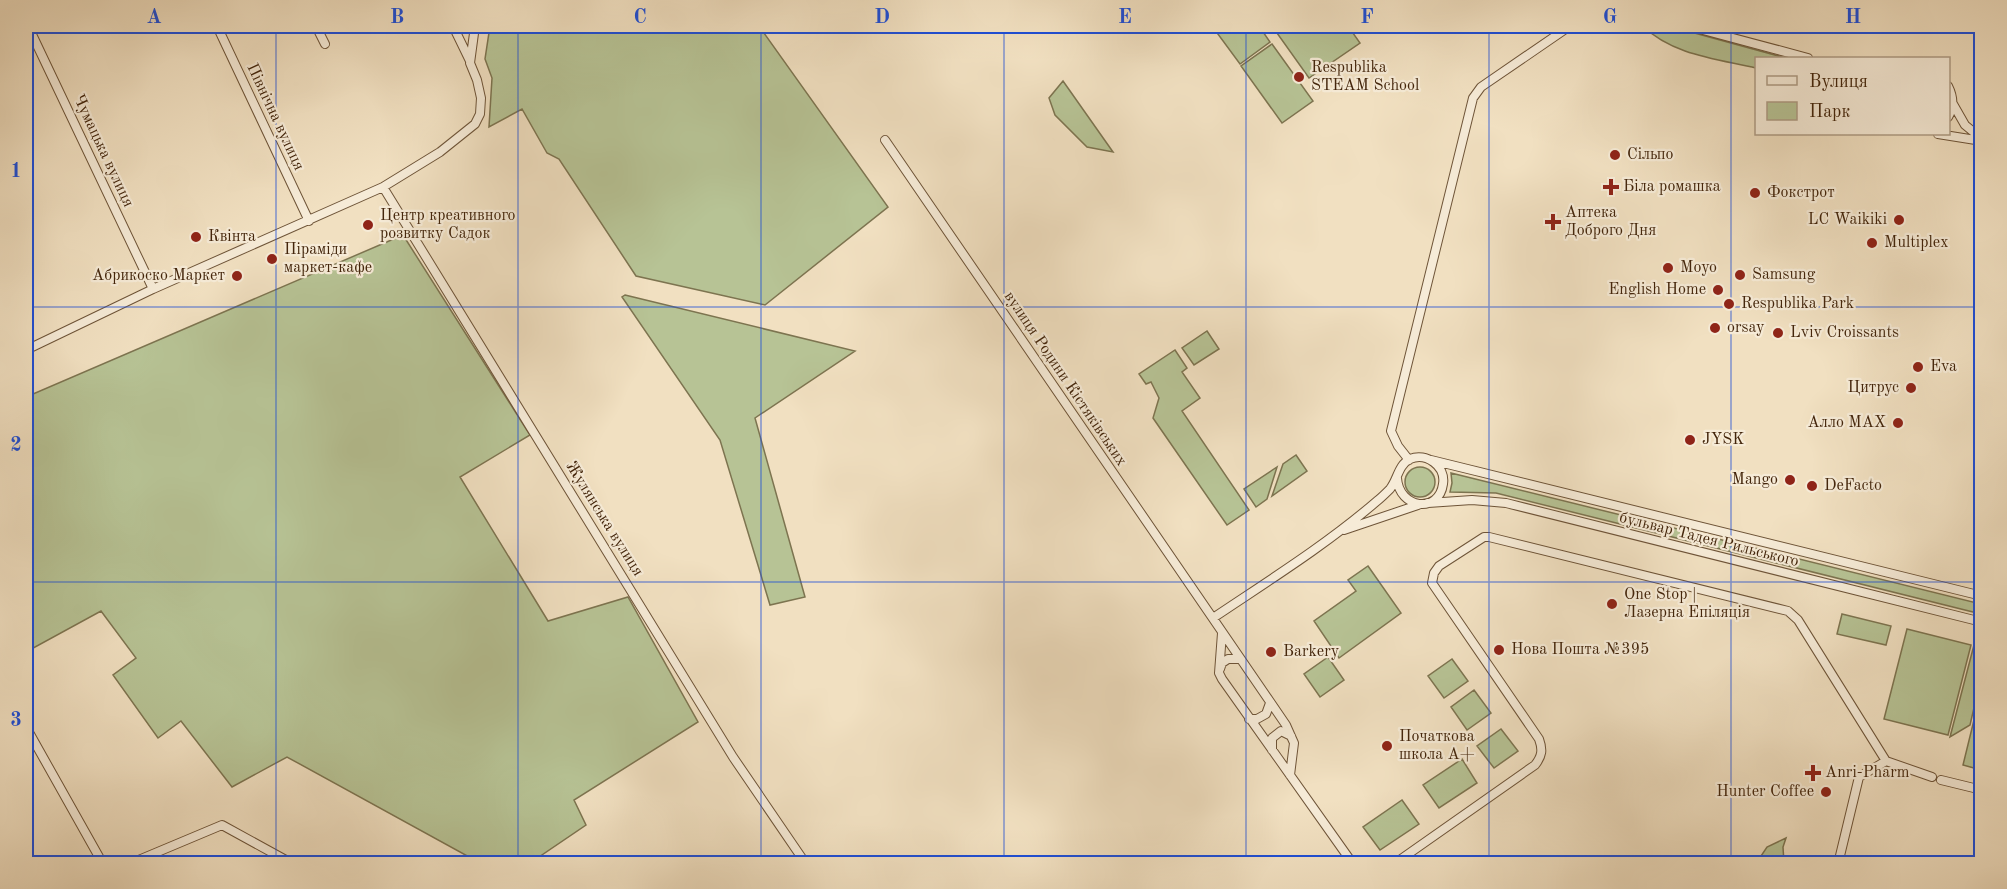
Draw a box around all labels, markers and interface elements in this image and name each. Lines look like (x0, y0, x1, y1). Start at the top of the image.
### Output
text: A (146, 8, 162, 28)
text: B (390, 8, 404, 28)
text: C (633, 8, 647, 28)
text: D (874, 8, 890, 28)
text: E (1118, 8, 1132, 28)
text: F (1360, 8, 1374, 28)
text: G (1603, 8, 1617, 28)
text: H (1845, 8, 1861, 28)
legend (1755, 57, 1950, 135)
place label: Respublika STEAM School (1311, 60, 1419, 94)
street label: Північна вулиця (243, 61, 307, 173)
marker: Respublika STEAM School (1292, 70, 1306, 84)
text: Вулиця (1809, 73, 1868, 91)
street label: Чумацька вулиця (70, 92, 136, 210)
text: Парк (1809, 103, 1850, 121)
place label: Сільпо (1627, 147, 1673, 163)
marker: Сільпо (1608, 148, 1622, 162)
text: 1 (10, 162, 22, 182)
place label: Біла ромашка (1623, 179, 1721, 195)
marker: Біла ромашка (1604, 180, 1618, 194)
place label: Фокстрот (1767, 185, 1835, 201)
marker: Фокстрот (1748, 186, 1762, 200)
place label: Аптека Доброго Дня (1565, 205, 1656, 239)
place label: Центр креативного розвитку Садок (380, 208, 516, 242)
place label: LC Waikiki (1808, 212, 1887, 228)
marker: LC Waikiki (1892, 213, 1906, 227)
marker: Аптека Доброго Дня (1546, 215, 1560, 229)
marker: Центр креативного розвитку Садок (361, 218, 375, 232)
place label: Квінта (208, 229, 256, 245)
marker: Квінта (189, 230, 203, 244)
place label: Multiplex (1884, 235, 1948, 251)
marker: Multiplex (1865, 236, 1879, 250)
place label: Піраміди маркет-кафе (284, 242, 372, 276)
marker: Піраміди маркет-кафе (265, 252, 279, 266)
place label: Moyo (1680, 260, 1717, 276)
marker: Moyo (1661, 261, 1675, 275)
place label: Samsung (1752, 267, 1816, 283)
place label: Абрикоско Маркет (92, 268, 225, 284)
marker: Samsung (1733, 268, 1747, 282)
marker: Абрикоско Маркет (230, 269, 244, 283)
place label: English Home (1608, 282, 1706, 298)
marker: English Home (1711, 283, 1725, 297)
street label: вулиця Родини Кістяківських (1001, 289, 1129, 469)
place label: Respublika Park (1741, 296, 1854, 312)
marker: Respublika Park (1722, 297, 1736, 311)
place label: orsay (1727, 320, 1765, 336)
marker: orsay (1708, 321, 1722, 335)
place label: Lviv Croissants (1790, 325, 1899, 341)
marker: Lviv Croissants (1771, 326, 1785, 340)
place label: Eva (1930, 359, 1957, 375)
marker: Eva (1911, 360, 1925, 374)
place label: Цитрус (1847, 380, 1899, 396)
marker: Цитрус (1904, 381, 1918, 395)
place label: Алло MAX (1808, 415, 1886, 431)
marker: Алло MAX (1891, 416, 1905, 430)
place label: JYSK (1702, 432, 1744, 448)
marker: JYSK (1683, 433, 1697, 447)
text: 2 (10, 436, 22, 456)
street label: Жулянська вулиця (562, 459, 646, 579)
place label: Mango (1731, 472, 1778, 488)
marker: Mango (1783, 473, 1797, 487)
place label: DeFacto (1824, 478, 1882, 494)
marker: DeFacto (1805, 479, 1819, 493)
street label: бульвар Тадея Рильського (1618, 510, 1801, 570)
place label: One Stop | Лазерна Епіляція (1624, 587, 1750, 621)
marker: One Stop | Лазерна Епіляція (1605, 597, 1619, 611)
place label: Нова Пошта №395 (1511, 642, 1649, 658)
marker: Нова Пошта №395 (1492, 643, 1506, 657)
place label: Barkery (1283, 644, 1340, 660)
marker: Barkery (1264, 645, 1278, 659)
text: 3 (10, 711, 22, 731)
place label: Початкова школа А+ (1399, 729, 1475, 763)
marker: Початкова школа А+ (1380, 739, 1394, 753)
place label: Anri-Pharm (1825, 765, 1910, 781)
marker: Anri-Pharm (1806, 766, 1820, 780)
place label: Hunter Coffee (1716, 784, 1814, 800)
marker: Hunter Coffee (1819, 785, 1833, 799)

